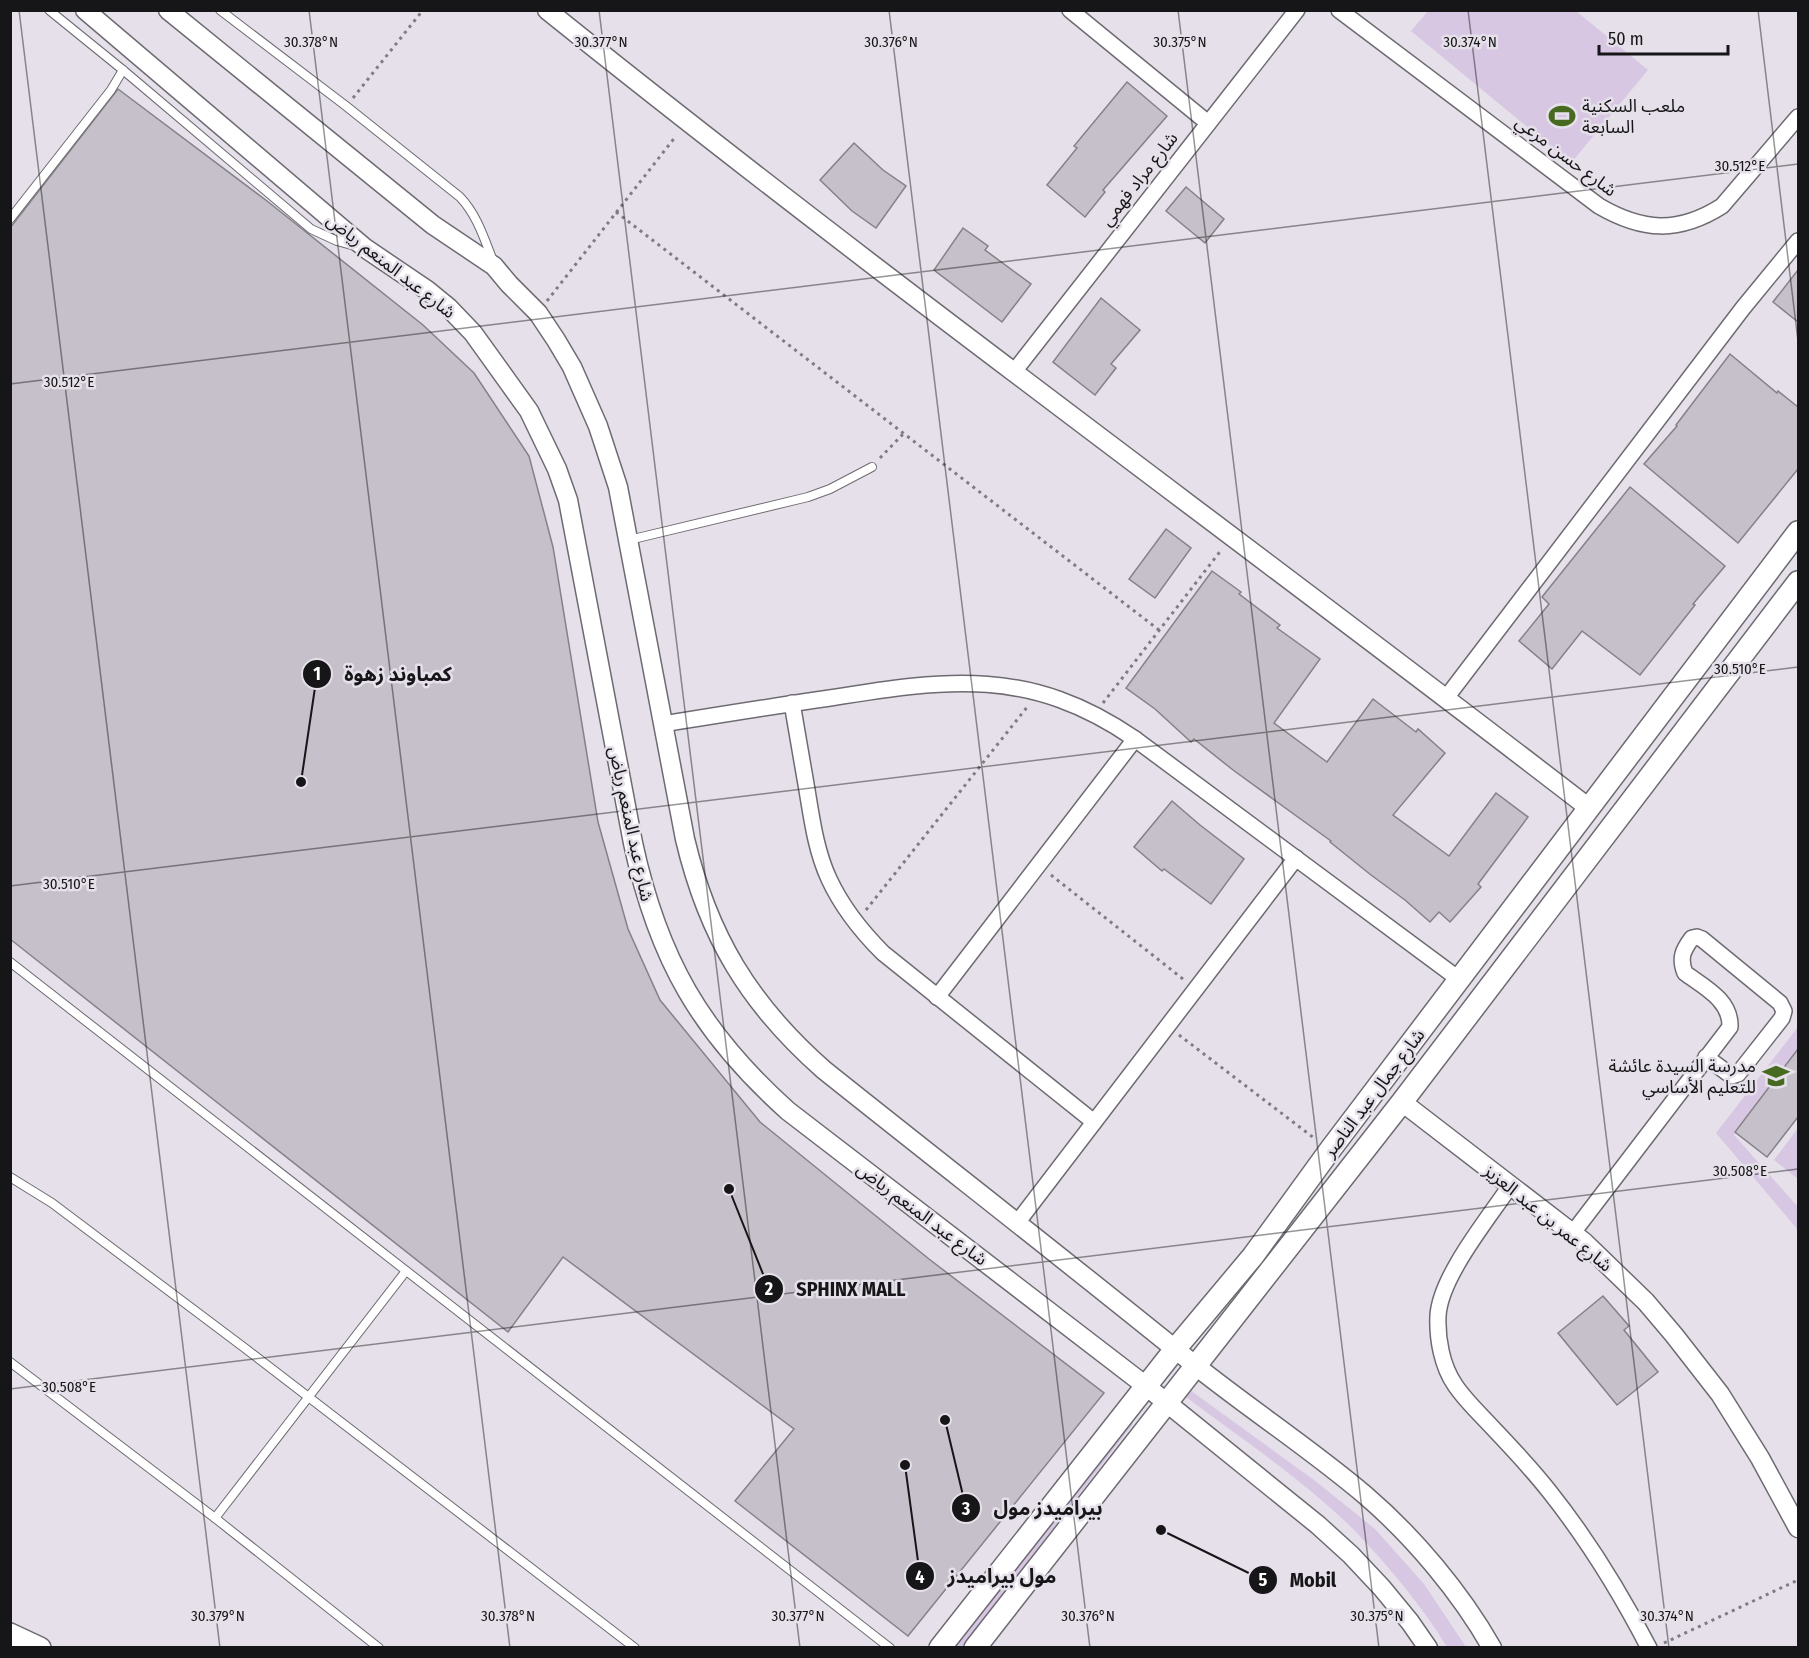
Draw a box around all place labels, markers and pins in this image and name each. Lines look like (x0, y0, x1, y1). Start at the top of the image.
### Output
place label: ملعب السكنية السابعة (1582, 95, 1685, 138)
sports icon: ملعب السكنية السابعة (1547, 101, 1577, 131)
callout: كمباوند زهوة (302, 655, 463, 693)
place label: مدرسة السيدة عائشة للتعليم الأساسي (1609, 1055, 1756, 1100)
school or university icon: مدرسة السيدة عائشة للتعليم الأساسي (1761, 1061, 1791, 1091)
callout: SPHINX MALL (754, 1270, 917, 1308)
callout: بيراميدز مول (951, 1489, 1114, 1527)
callout: مول بيراميدز (905, 1557, 1068, 1595)
callout: Mobil (1248, 1561, 1349, 1599)

